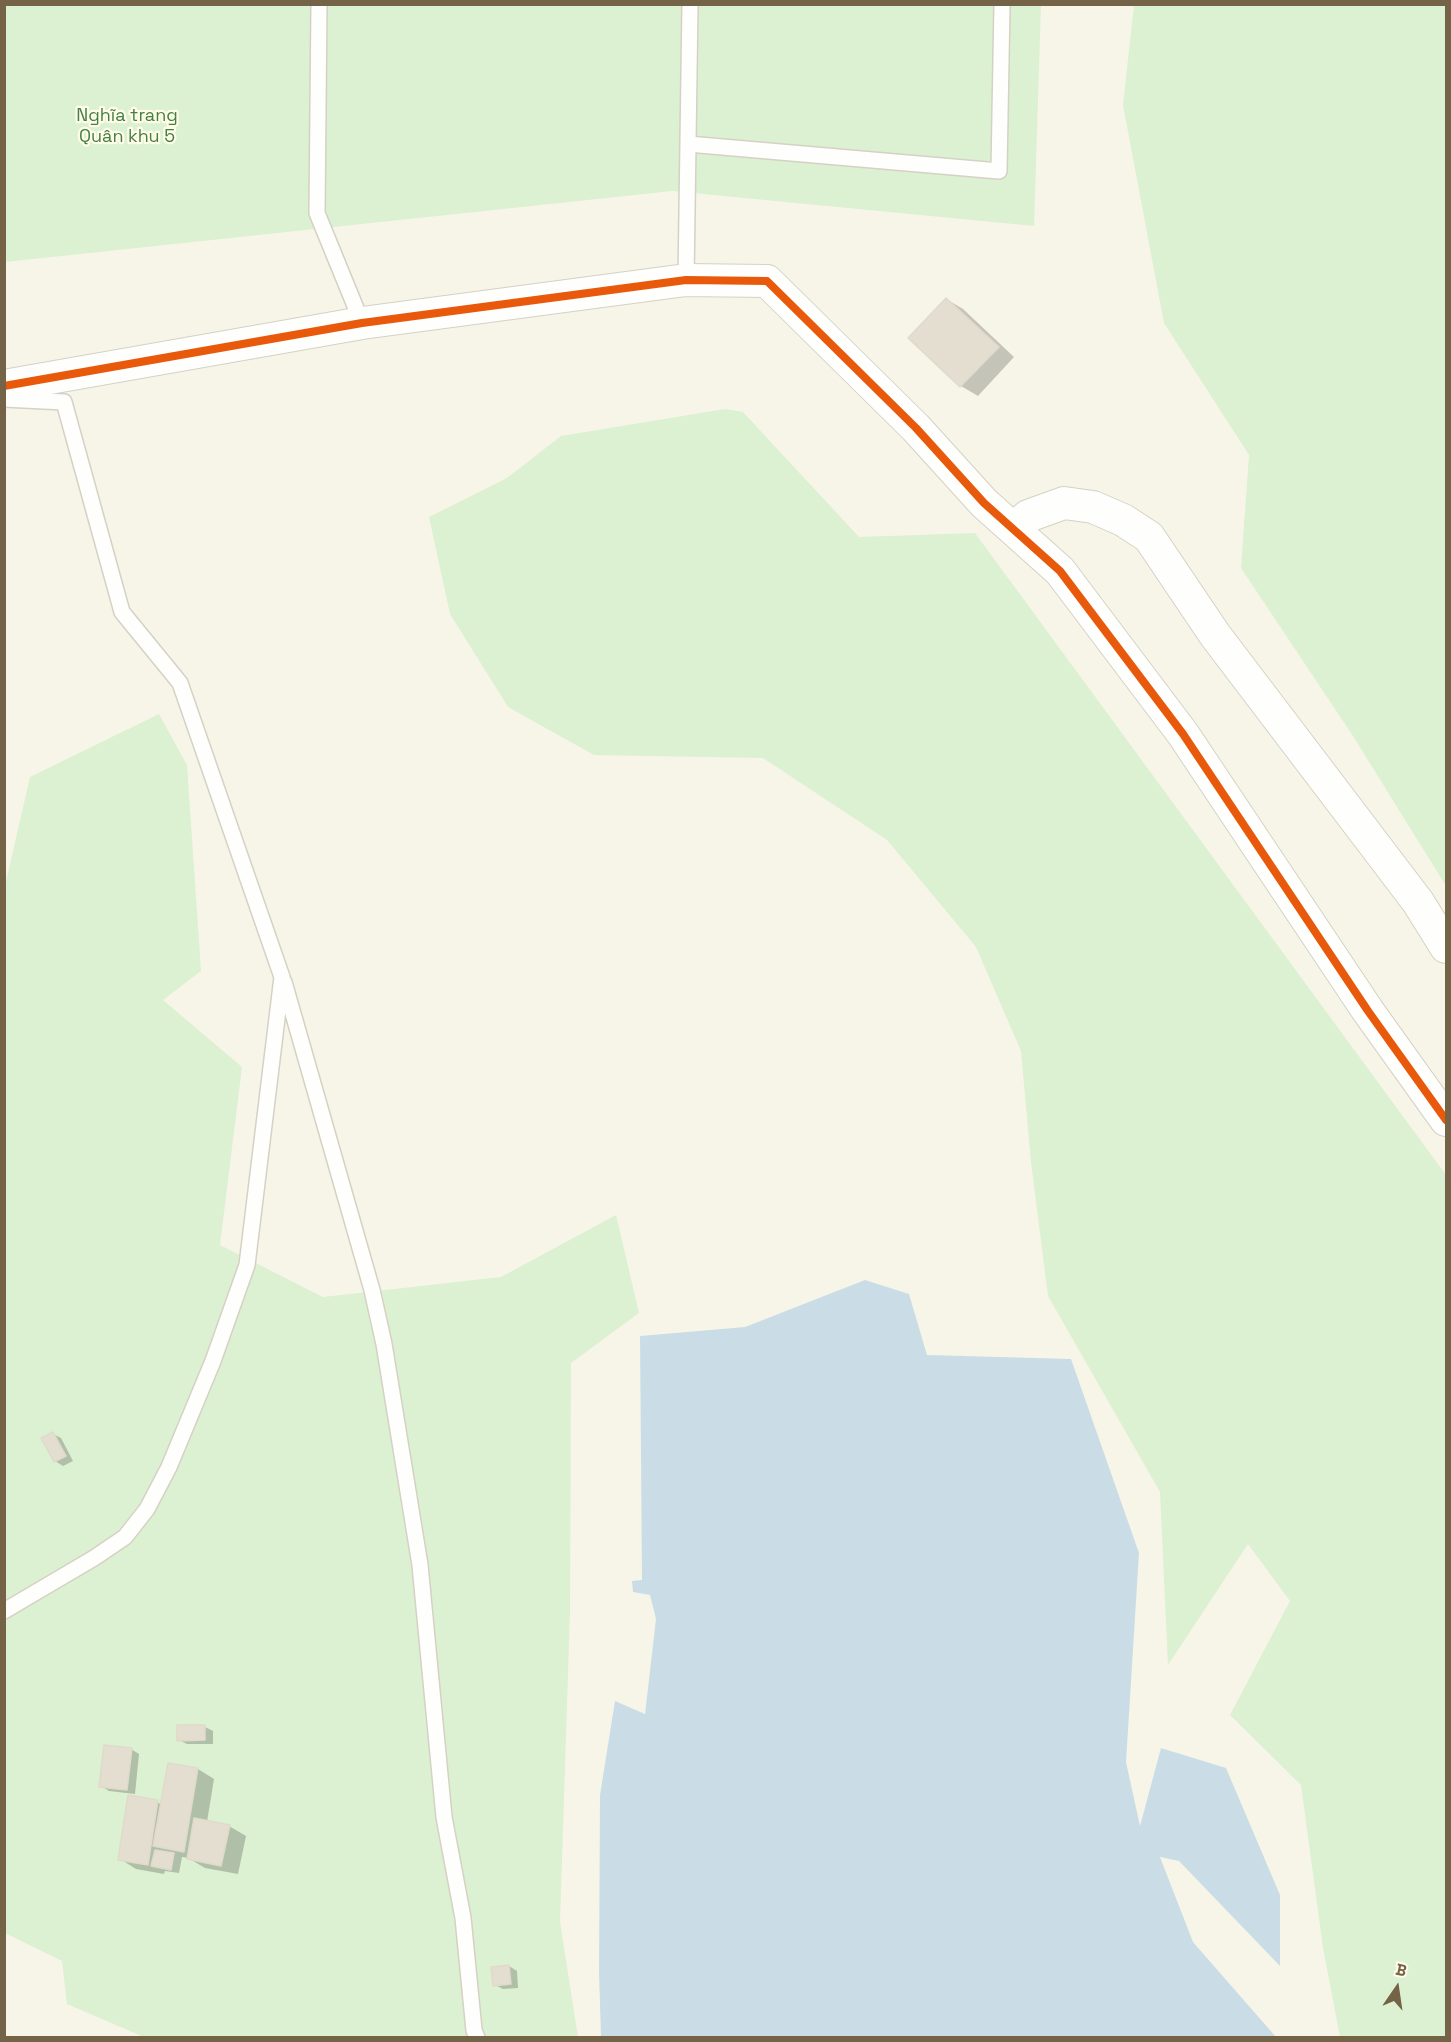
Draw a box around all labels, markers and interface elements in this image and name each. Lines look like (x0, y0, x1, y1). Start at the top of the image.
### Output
park label: Nghĩa trang Quân khu 5 (76, 105, 178, 148)
north arrow (1367, 1958, 1427, 2018)
text: B (1394, 1959, 1409, 1981)

